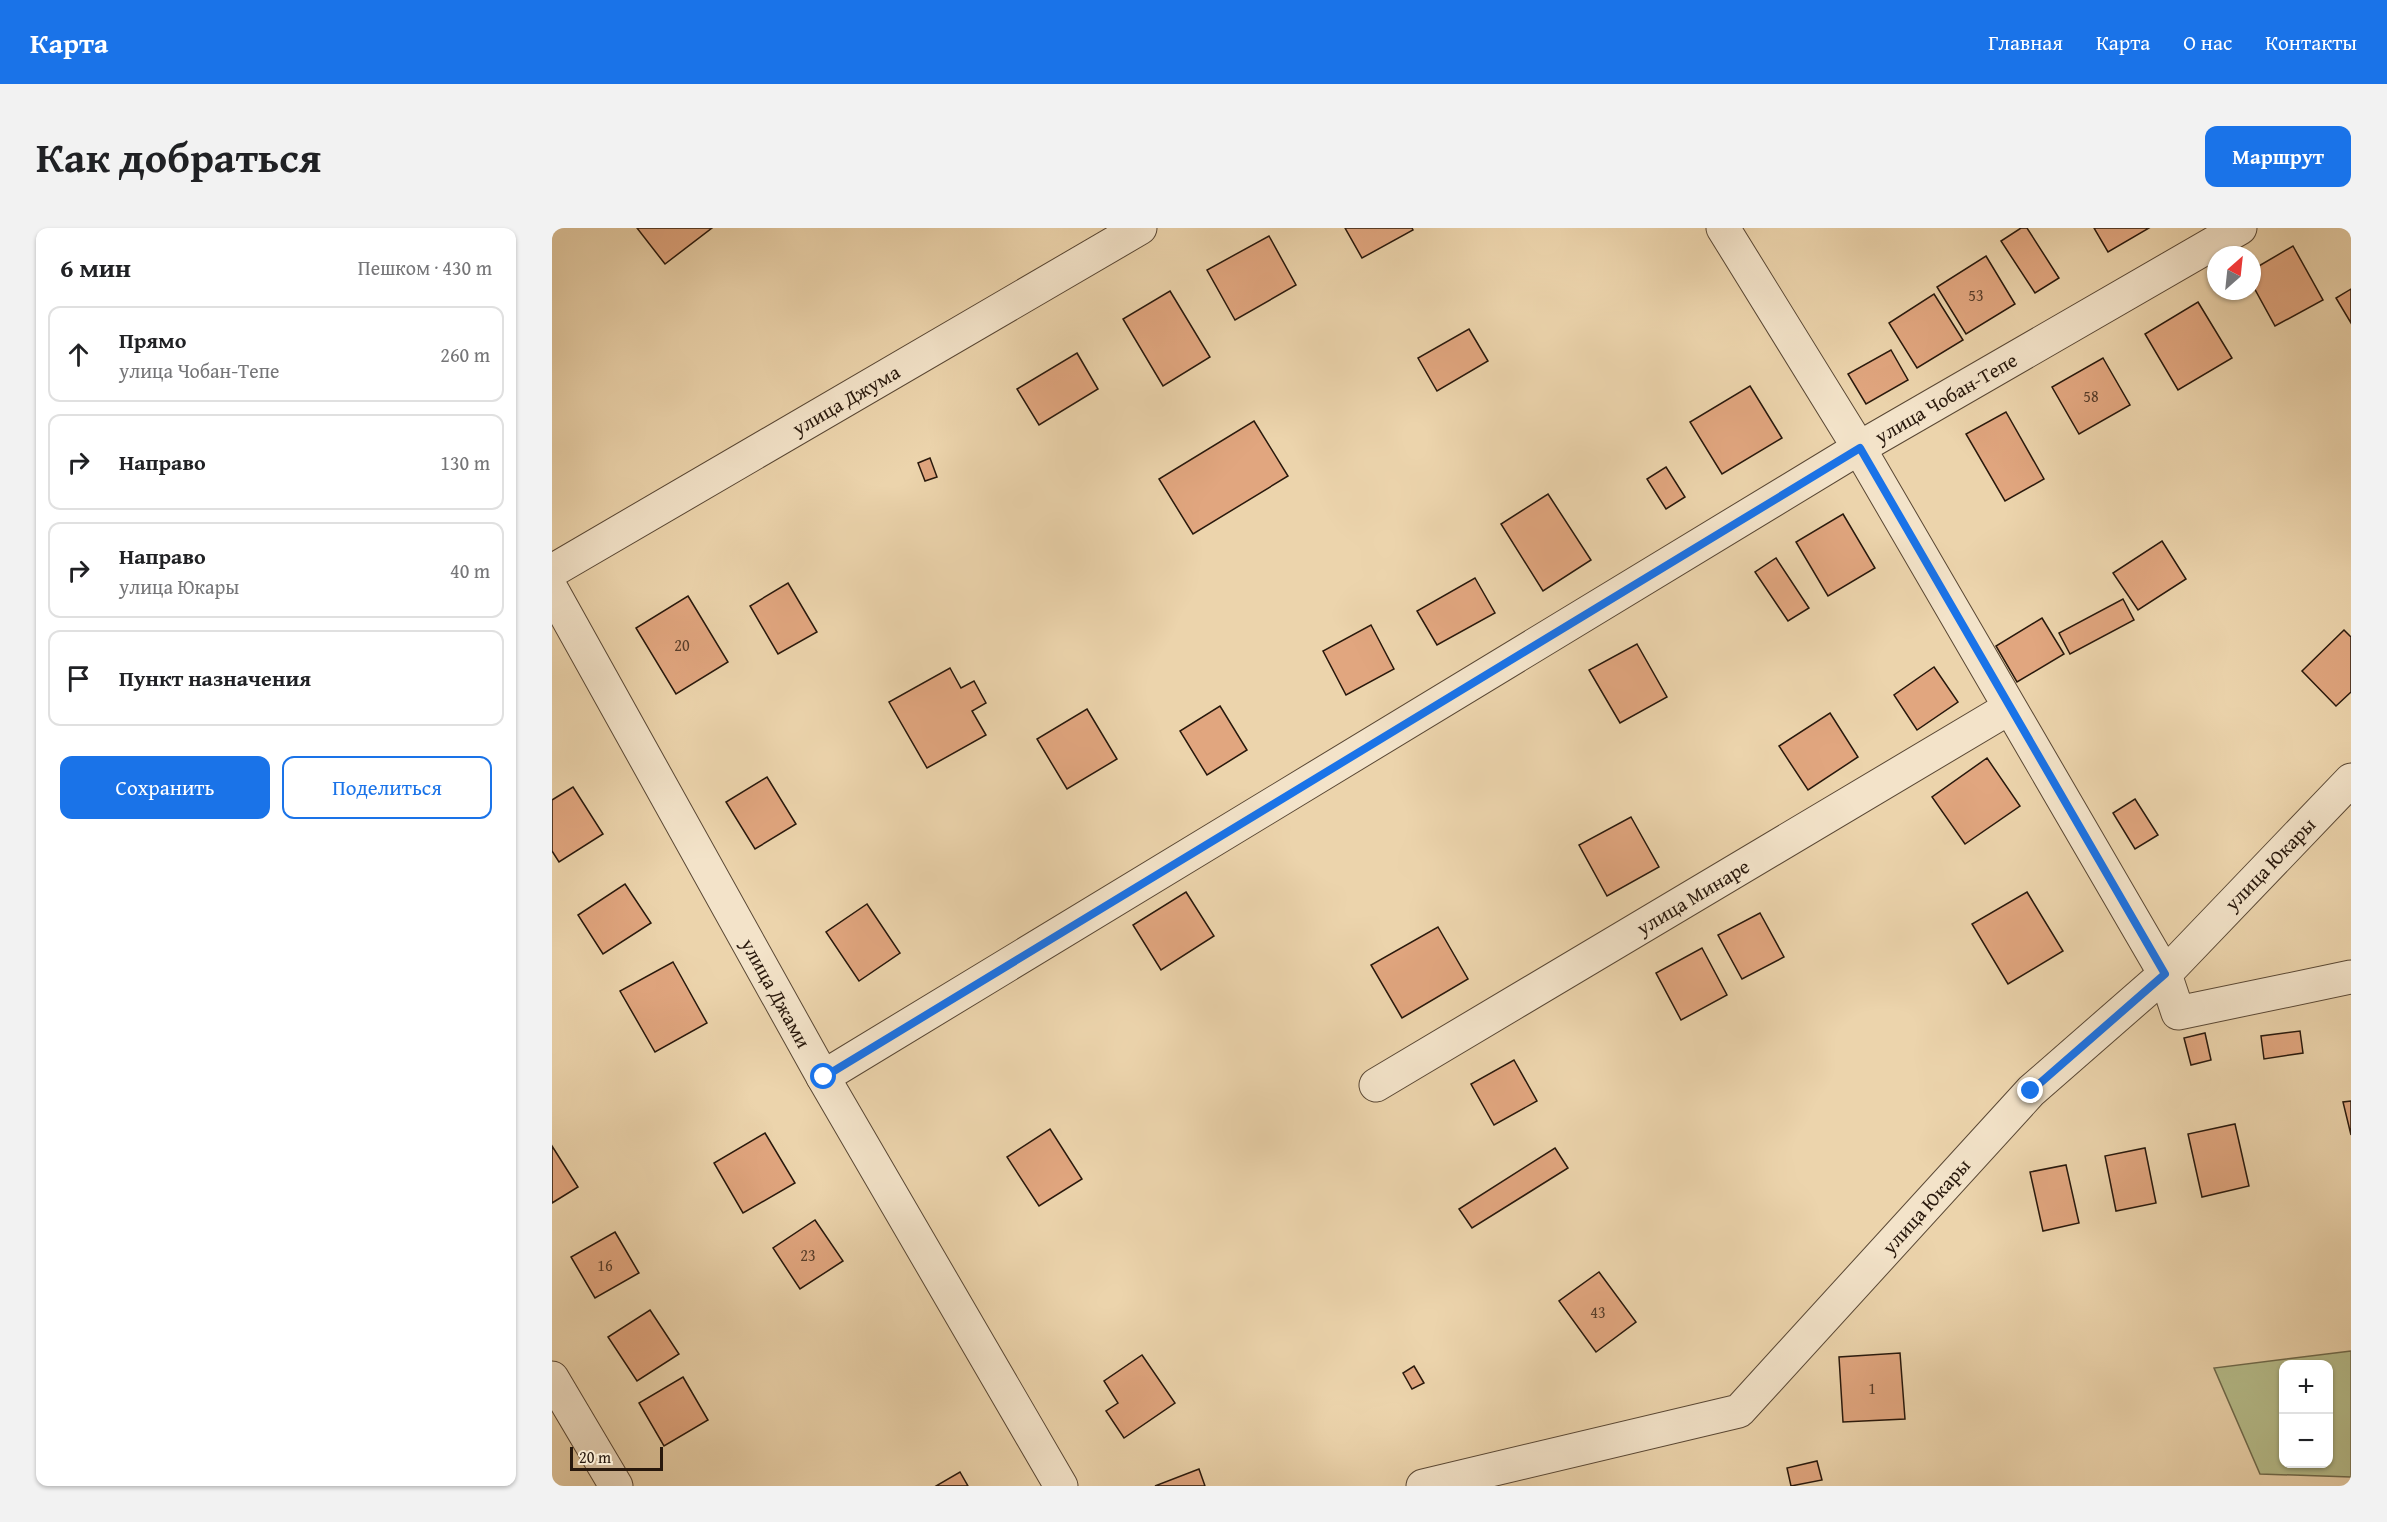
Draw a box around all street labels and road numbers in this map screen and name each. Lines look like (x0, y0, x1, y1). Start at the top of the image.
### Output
street label: улица Чобан-Тепе (1868, 345, 2022, 451)
street label: улица Джума (786, 357, 905, 443)
street label: улица Юкары (2217, 810, 2322, 918)
street label: улица Минаре (1630, 851, 1755, 942)
street label: улица Джами (734, 932, 819, 1053)
street label: улица Юкары (1874, 1151, 1977, 1261)

